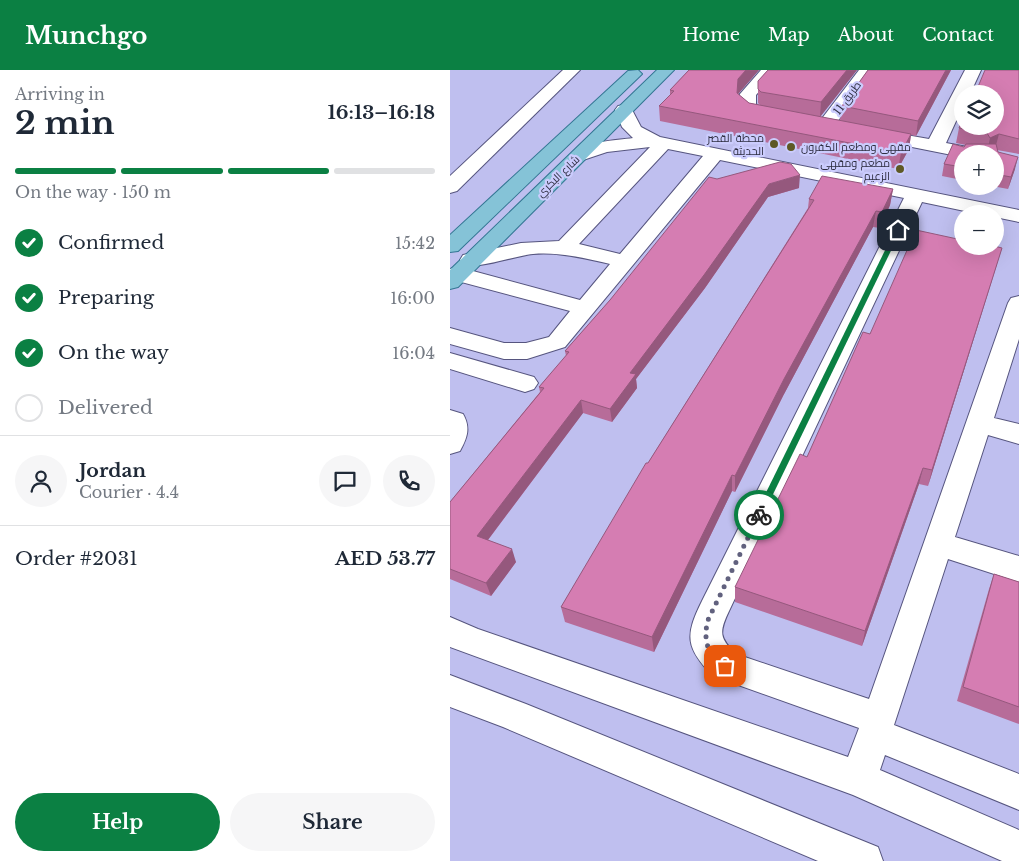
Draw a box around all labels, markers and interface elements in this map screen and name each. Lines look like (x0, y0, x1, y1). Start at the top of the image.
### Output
text: Munchgo (25, 21, 147, 50)
text: Home (682, 24, 740, 46)
text: Map (768, 24, 810, 46)
text: About (838, 24, 894, 46)
text: Contact (922, 24, 994, 46)
street label: طريق 11 (830, 78, 864, 118)
text: Arriving in (15, 84, 105, 104)
map controls (954, 85, 1004, 255)
button: layers (954, 85, 1004, 135)
text: 16:13–16:18 (327, 101, 435, 124)
text: 2 min (15, 103, 115, 143)
place label: محطة القصر الحديثة (706, 131, 764, 158)
marker: محطة القصر الحديثة (768, 138, 780, 150)
place label: مقهى ومطعم الكفرون (801, 140, 911, 155)
marker: مقهى ومطعم الكفرون (785, 141, 797, 153)
button: + (954, 145, 1004, 195)
street label: شارع البكري (534, 152, 584, 201)
place label: مطعم ومقهى الزعيم (820, 156, 890, 184)
marker: مطعم ومقهى الزعيم (894, 163, 906, 175)
text: On the way · 150 m (15, 182, 171, 202)
button: − (954, 205, 1004, 255)
pin (877, 209, 919, 251)
icon: home (884, 216, 912, 244)
icon: check (15, 229, 43, 257)
text: Confirmed (58, 231, 164, 254)
text: 15:42 (395, 233, 435, 253)
icon: check (15, 284, 43, 312)
text: Preparing (58, 286, 154, 309)
text: 16:00 (390, 288, 435, 308)
icon: check (15, 339, 43, 367)
text: On the way (58, 341, 169, 364)
text: 16:04 (392, 343, 435, 363)
text: Delivered (58, 396, 153, 419)
button: person (15, 455, 67, 507)
button: chat (319, 455, 371, 507)
button: phone (383, 455, 435, 507)
text: Jordan (79, 459, 146, 482)
text: Courier · 4.4 (79, 482, 179, 502)
courier (734, 490, 784, 540)
icon: bike (745, 501, 773, 529)
text: Order #2031 (15, 547, 138, 570)
text: AED 53.77 (335, 547, 435, 570)
pin (704, 645, 746, 687)
icon: bag (711, 652, 739, 680)
button: Help (15, 793, 220, 851)
button: Share (230, 793, 435, 851)

